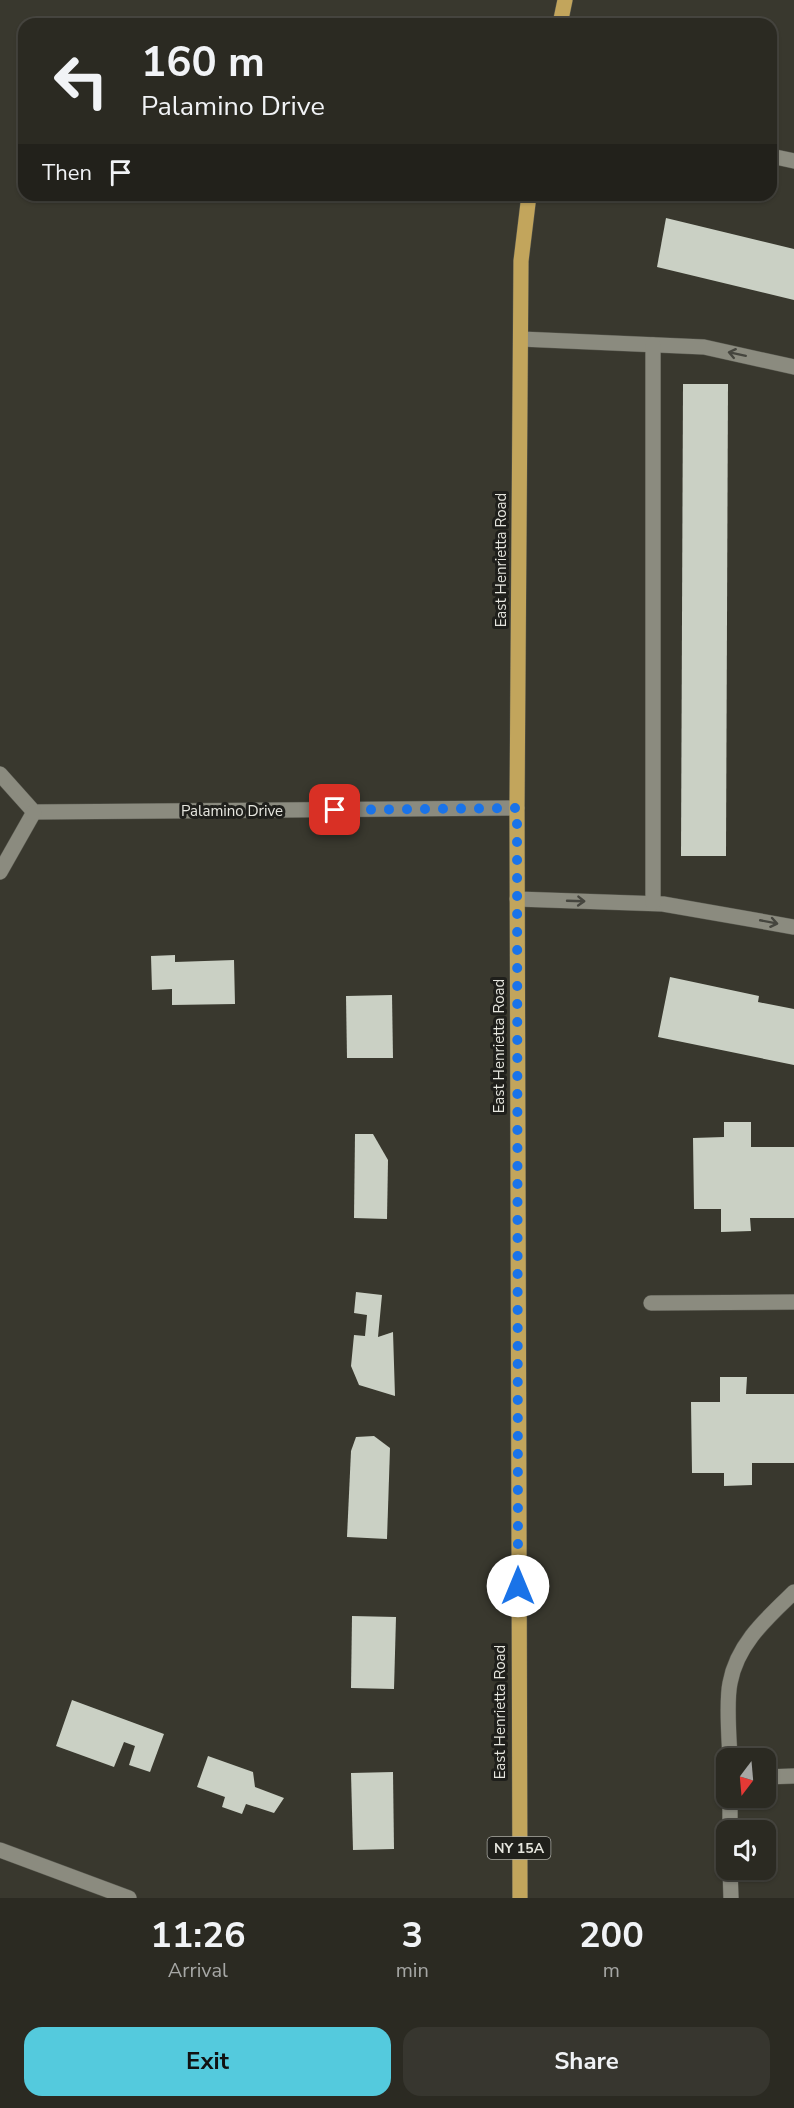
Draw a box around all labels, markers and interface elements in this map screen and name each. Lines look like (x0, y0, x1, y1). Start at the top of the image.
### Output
text: 160 m (141, 34, 265, 91)
icon: left (42, 42, 120, 120)
text: Palamino Drive (141, 88, 325, 125)
icon: arrive (104, 156, 137, 189)
text: Then (42, 158, 92, 188)
one-way arrow (728, 348, 747, 360)
street label: East Henrietta Road (491, 493, 511, 627)
pin (309, 784, 360, 835)
icon: arrive (318, 793, 351, 826)
street label: Palamino Drive (181, 801, 283, 821)
one-way arrow (565, 895, 585, 907)
one-way arrow (759, 917, 778, 928)
street label: East Henrietta Road (489, 979, 509, 1113)
position arrow (486, 1554, 550, 1618)
street label: East Henrietta Road (490, 1645, 510, 1779)
north arrow (716, 1748, 776, 1808)
map controls (716, 1748, 776, 1880)
button: sound (716, 1820, 776, 1880)
road number: NY 15A (488, 1837, 550, 1859)
text: 11:26 (150, 1911, 246, 1960)
text: 3 (401, 1911, 423, 1960)
text: 200 (579, 1911, 644, 1960)
text: Arrival (168, 1957, 228, 1984)
text: min (396, 1957, 429, 1984)
text: m (603, 1957, 620, 1984)
button: Exit (24, 2027, 391, 2096)
button: Share (403, 2027, 770, 2096)

